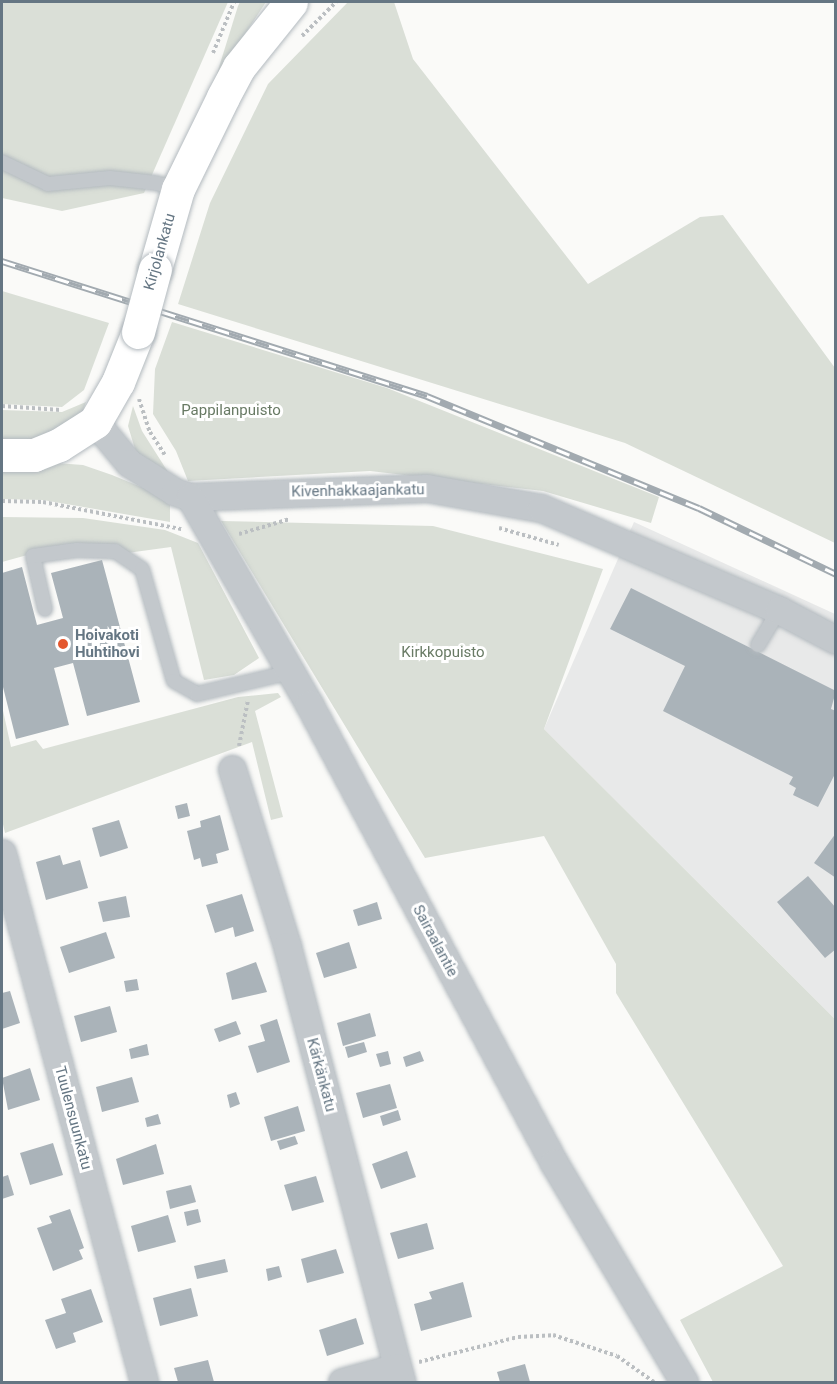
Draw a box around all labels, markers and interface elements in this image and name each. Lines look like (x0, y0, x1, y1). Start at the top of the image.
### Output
street label: Kirjolankatu (140, 211, 180, 293)
park label: Pappilanpuisto (181, 402, 281, 420)
street label: Kivenhakkaajankatu (291, 481, 425, 501)
place label: Hoivakoti Huhtihovi (75, 626, 140, 661)
marker: Hoivakoti Huhtihovi (56, 637, 70, 651)
park label: Kirkkopuisto (401, 644, 485, 662)
street label: Sairaalantie (409, 902, 461, 980)
street label: Kärkänkatu (303, 1036, 339, 1114)
street label: Tuulensuunkatu (51, 1064, 95, 1172)

